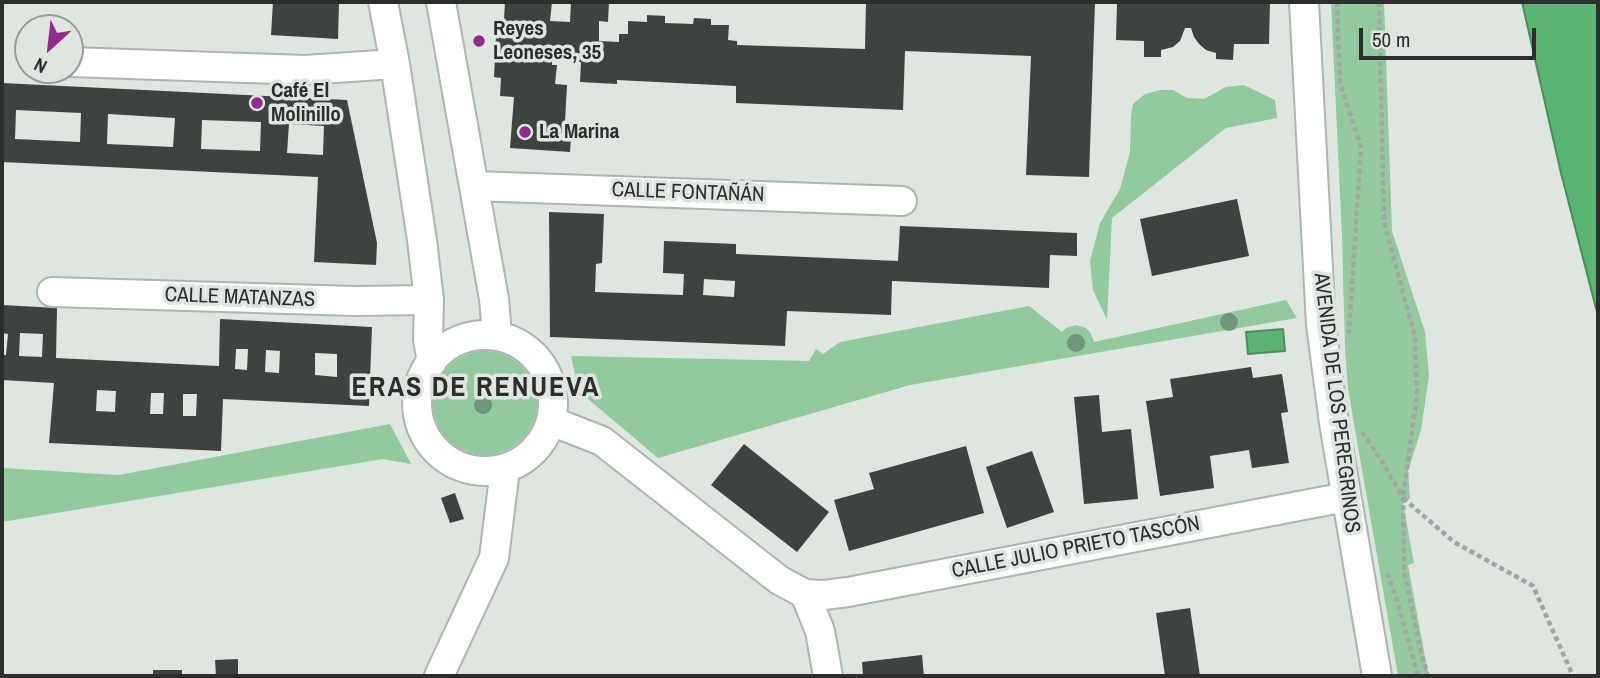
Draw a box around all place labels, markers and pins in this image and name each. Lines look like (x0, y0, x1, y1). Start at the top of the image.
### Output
place label: Reyes Leoneses, 35 (493, 16, 601, 66)
marker: Reyes Leoneses, 35 (471, 33, 487, 49)
place label: Café El Molinillo (271, 78, 341, 128)
marker: Café El Molinillo (249, 95, 265, 111)
place label: La Marina (539, 119, 619, 145)
marker: La Marina (517, 124, 533, 140)

